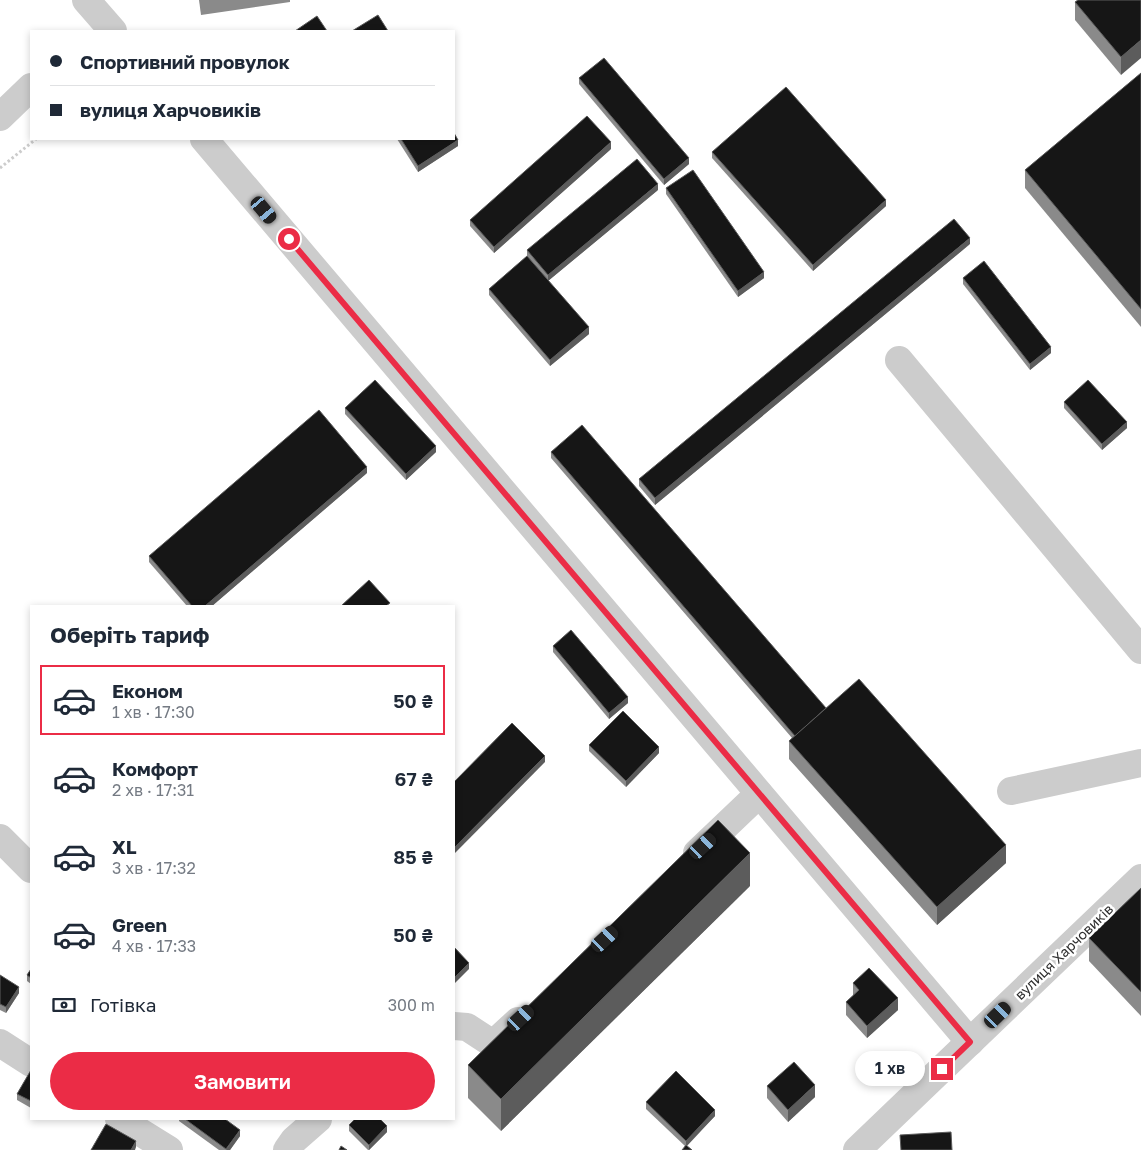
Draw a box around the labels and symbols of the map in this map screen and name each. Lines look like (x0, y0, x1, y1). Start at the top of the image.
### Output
car (248, 194, 279, 226)
route start (278, 228, 300, 250)
car (686, 830, 719, 862)
street label: вулиця Харчовиків (1011, 900, 1116, 1003)
car (588, 923, 621, 955)
car (981, 999, 1014, 1031)
car (504, 1002, 537, 1034)
callout: 1 хв (854, 1052, 924, 1086)
route end (931, 1058, 953, 1080)

